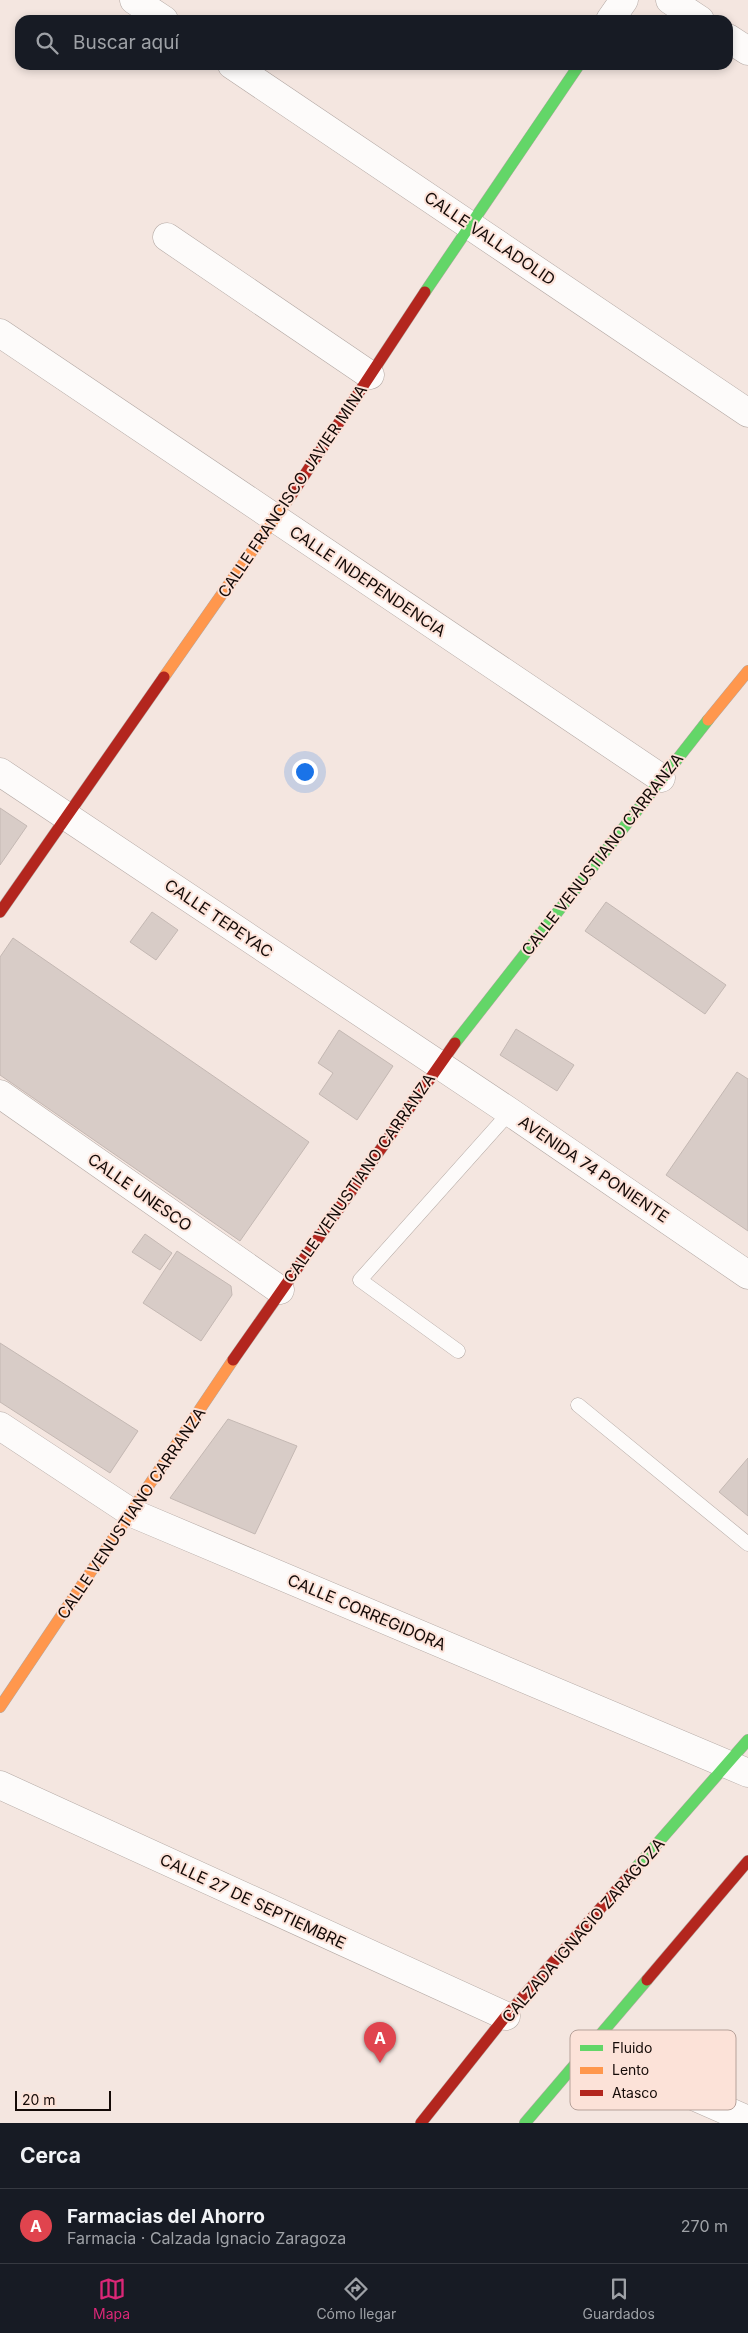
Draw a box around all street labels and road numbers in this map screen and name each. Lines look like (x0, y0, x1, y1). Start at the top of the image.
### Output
street label: CALLE VALLADOLID (421, 187, 559, 289)
street label: CALLE FRANCISCO JAVIER MINA (213, 381, 371, 601)
street label: CALLE INDEPENDENCIA (286, 521, 450, 641)
street label: CALLE VENUSTIANO CARRANZA (517, 749, 687, 959)
street label: CALLE TEPEYAC (161, 874, 277, 962)
street label: CALLE VENUSTIANO CARRANZA (279, 1069, 439, 1287)
street label: AVENIDA 74 PONIENTE (515, 1111, 673, 1227)
street label: CALLE UNESCO (84, 1149, 196, 1235)
street label: CALLE VENUSTIANO CARRANZA (52, 1403, 210, 1623)
street label: CALLE CORREGIDORA (285, 1570, 449, 1654)
street label: CALZADA IGNACIO ZARAGOZA (497, 1834, 669, 2026)
street label: CALLE 27 DE SEPTIEMBRE (157, 1849, 349, 1953)

